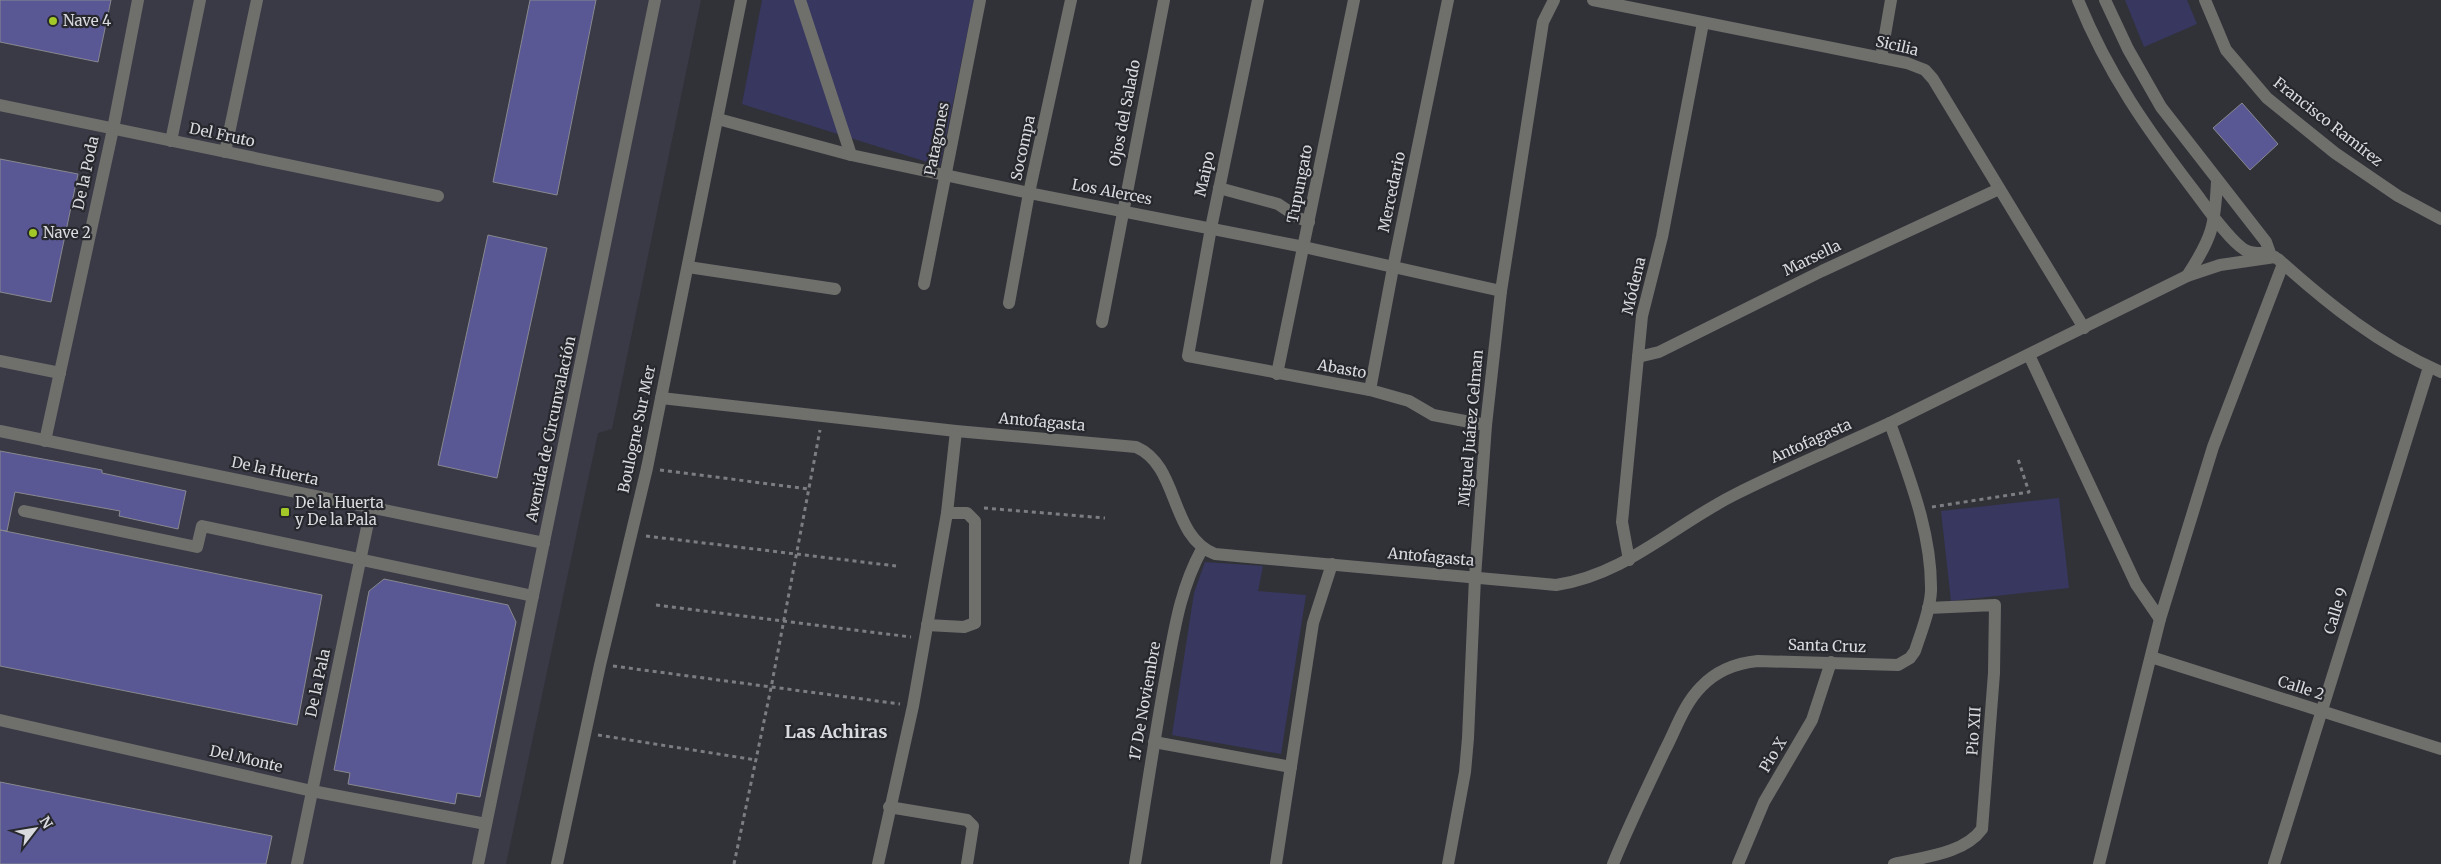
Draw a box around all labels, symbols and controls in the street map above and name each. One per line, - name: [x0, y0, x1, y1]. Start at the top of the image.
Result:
- place label: Nave 4: [63, 11, 111, 30]
- marker: Nave 4: [47, 15, 59, 27]
- street label: Sicilia: [1874, 31, 1920, 60]
- street label: Ojos del Salado: [1105, 58, 1144, 168]
- street label: Francisco Ramírez: [2270, 73, 2387, 170]
- street label: Patagones: [920, 101, 953, 177]
- street label: Socompa: [1006, 113, 1039, 182]
- street label: Del Fruto: [188, 118, 257, 151]
- street label: De la Poda: [68, 134, 103, 212]
- street label: Tupungato: [1283, 143, 1316, 225]
- street label: Maipo: [1190, 149, 1219, 198]
- street label: Mercedario: [1374, 150, 1409, 234]
- street label: Los Alerces: [1070, 174, 1154, 209]
- place label: Nave 2: [43, 223, 91, 242]
- marker: Nave 2: [27, 227, 39, 239]
- street label: Marsella: [1780, 235, 1844, 280]
- street label: Módena: [1618, 255, 1649, 317]
- street label: Avenida de Circunvalación: [521, 334, 580, 525]
- street label: Miguel Juárez Celman: [1454, 349, 1487, 507]
- street label: Abasto: [1315, 355, 1368, 382]
- street label: Boulogne Sur Mer: [614, 363, 659, 495]
- street label: Antofagasta: [997, 408, 1086, 435]
- street label: Antofagasta: [1766, 414, 1854, 467]
- street label: De la Huerta: [230, 452, 321, 489]
- place label: De la Huerta y De la Pala: [295, 493, 384, 529]
- marker: De la Huerta y De la Pala: [279, 506, 291, 518]
- street label: Antofagasta: [1386, 543, 1475, 570]
- street label: Calle 9: [2319, 585, 2352, 636]
- street label: Santa Cruz: [1788, 635, 1867, 656]
- street label: 17 De Noviembre: [1125, 640, 1164, 762]
- street label: De la Pala: [301, 647, 334, 719]
- street label: Calle 2: [2276, 671, 2327, 704]
- street label: Pio XII: [1962, 706, 1985, 756]
- district label: Las Achiras: [784, 720, 888, 743]
- street label: Pio X: [1755, 734, 1790, 776]
- street label: Del Monte: [208, 741, 285, 776]
- north arrow: [10, 804, 60, 854]
- text: N: [36, 813, 57, 832]

